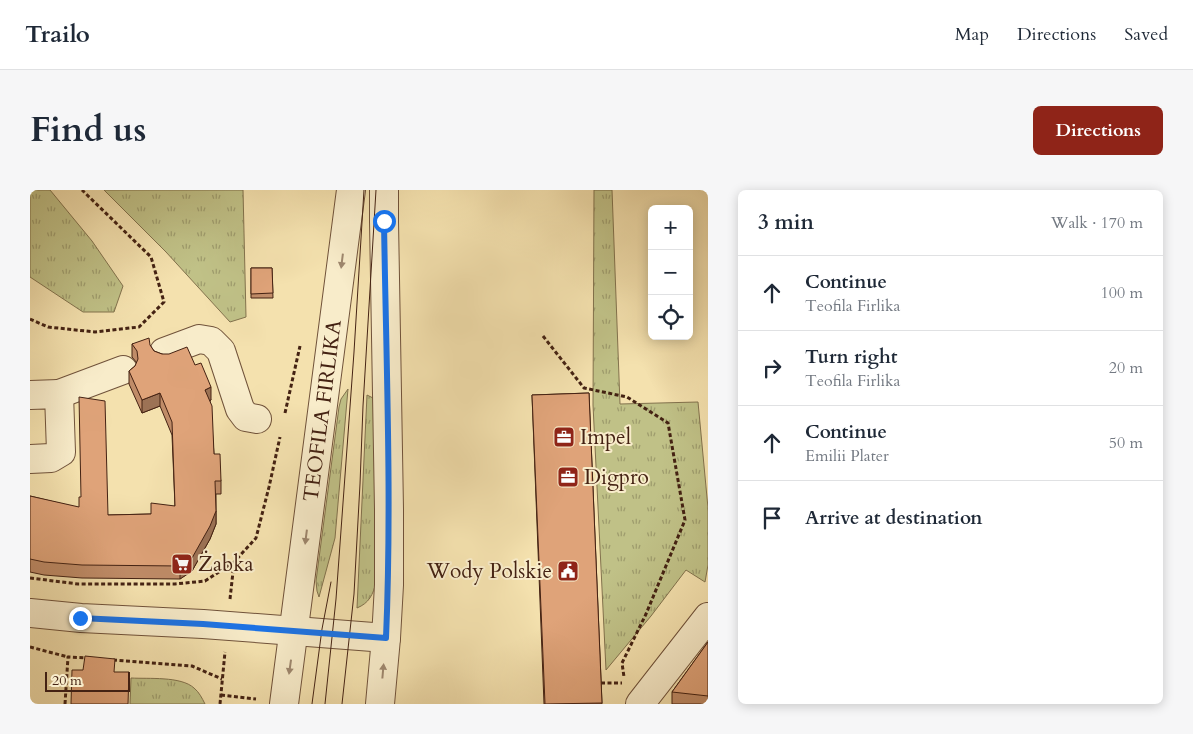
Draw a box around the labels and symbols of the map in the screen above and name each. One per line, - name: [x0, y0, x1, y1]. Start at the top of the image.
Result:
- route start: [373, 210, 396, 233]
- one-way arrow: [338, 253, 346, 269]
- street label: TEOFILA FIRLIKA: [297, 318, 349, 503]
- place label: Impel: [580, 423, 631, 452]
- office icon: Impel: [552, 425, 576, 449]
- place label: Digpro: [584, 463, 649, 492]
- office icon: Digpro: [556, 465, 580, 489]
- one-way arrow: [302, 529, 310, 545]
- place label: Żabka: [198, 550, 254, 579]
- supermarket icon: Żabka: [170, 552, 194, 576]
- place label: Wody Polskie: [426, 557, 552, 586]
- public building icon: Wody Polskie: [556, 559, 580, 583]
- route end: [69, 607, 92, 630]
- one-way arrow: [286, 659, 294, 675]
- one-way arrow: [380, 663, 388, 679]
- scale bar: [45, 669, 130, 692]

